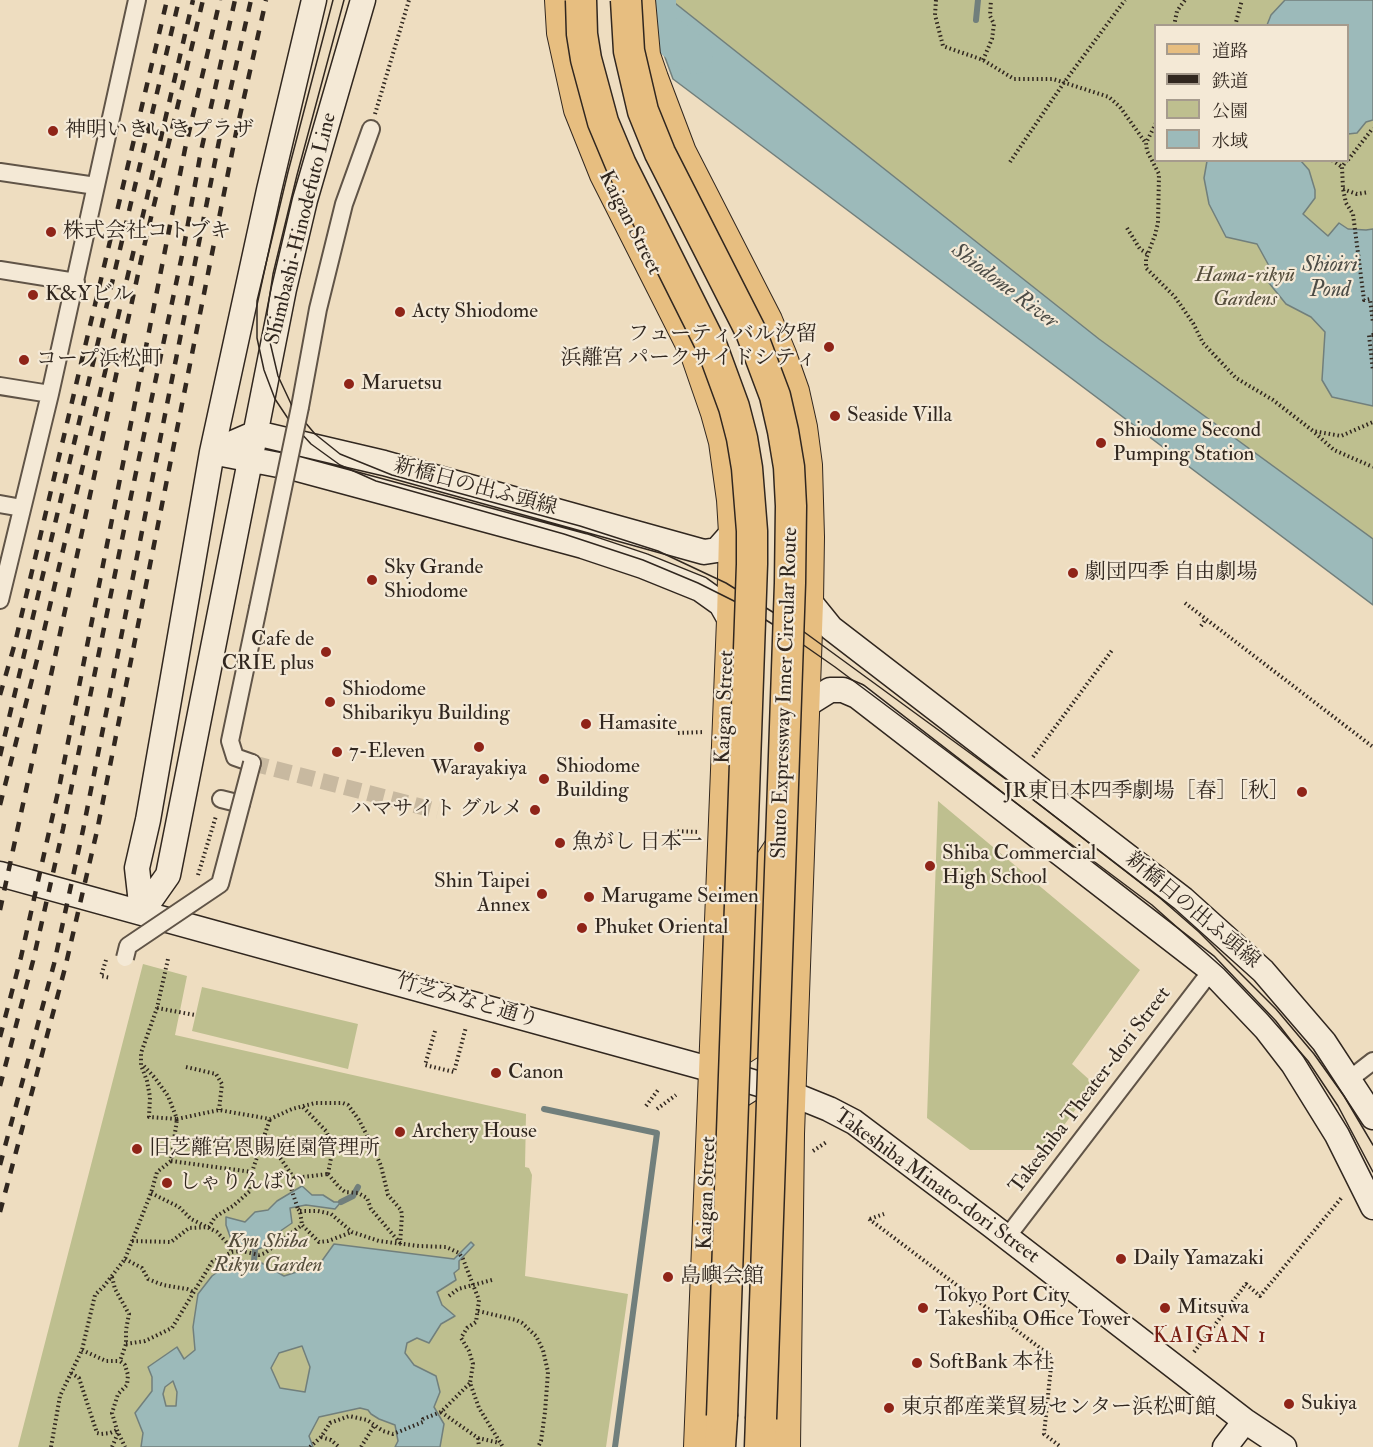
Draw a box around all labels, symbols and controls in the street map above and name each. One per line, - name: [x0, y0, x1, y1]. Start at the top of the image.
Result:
- legend: [1154, 24, 1349, 162]
- text: 道路: [1212, 40, 1248, 63]
- text: 鉄道: [1212, 70, 1248, 93]
- text: 公園: [1212, 100, 1248, 123]
- street label: Shimbashi-Hinodefuto Line: [261, 110, 343, 348]
- place label: 神明いきいきプラザ: [65, 118, 254, 144]
- marker: 神明いきいきプラザ: [46, 124, 60, 138]
- text: 水域: [1212, 130, 1248, 153]
- street label: Kaigan Street: [592, 167, 666, 279]
- place label: 株式会社コトブキ: [63, 219, 231, 245]
- marker: 株式会社コトブキ: [44, 225, 58, 239]
- water label: Shiodome River: [945, 238, 1063, 336]
- water label: Shioiri Pond: [1302, 253, 1358, 304]
- park label: Hama-rikyū Gardens: [1195, 263, 1295, 313]
- place label: K&Yビル: [45, 282, 134, 308]
- marker: K&Yビル: [26, 288, 40, 302]
- place label: Acty Shiodome: [412, 299, 538, 325]
- marker: Acty Shiodome: [393, 305, 407, 319]
- place label: フューティバル汐留 浜離宮 パークサイドシティ: [561, 322, 817, 372]
- marker: フューティバル汐留 浜離宮 パークサイドシティ: [822, 340, 836, 354]
- place label: コープ浜松町: [36, 347, 162, 373]
- marker: コープ浜松町: [17, 353, 31, 367]
- place label: Maruetsu: [361, 371, 442, 397]
- marker: Maruetsu: [342, 377, 356, 391]
- place label: Seaside Villa: [847, 403, 952, 429]
- marker: Seaside Villa: [828, 409, 842, 423]
- place label: Shiodome Second Pumping Station: [1113, 418, 1261, 468]
- marker: Shiodome Second Pumping Station: [1094, 436, 1108, 450]
- street label: 新橋日の出ふ頭線: [391, 454, 559, 522]
- street label: Shuto Expressway Inner Circular Route: [768, 527, 804, 859]
- place label: Sky Grande Shiodome: [384, 555, 483, 605]
- place label: 劇団四季 自由劇場: [1085, 560, 1257, 586]
- marker: 劇団四季 自由劇場: [1066, 566, 1080, 580]
- marker: Sky Grande Shiodome: [365, 573, 379, 587]
- place label: Cafe de CRIE plus: [222, 627, 314, 677]
- marker: Cafe de CRIE plus: [319, 645, 333, 659]
- street label: Kaigan Street: [711, 650, 741, 764]
- place label: Shiodome Shibarikyu Building: [342, 677, 510, 727]
- marker: Shiodome Shibarikyu Building: [323, 695, 337, 709]
- place label: Hamasite: [598, 711, 677, 737]
- marker: Hamasite: [579, 717, 593, 731]
- place label: 7-Eleven: [349, 739, 425, 765]
- marker: Warayakiya: [472, 740, 486, 754]
- marker: 7-Eleven: [330, 745, 344, 759]
- place label: Shiodome Building: [556, 754, 640, 804]
- place label: Warayakiya: [431, 756, 527, 782]
- marker: Shiodome Building: [537, 772, 551, 786]
- place label: JR東日本四季劇場［春］［秋］: [1004, 779, 1290, 805]
- marker: JR東日本四季劇場［春］［秋］: [1295, 785, 1309, 799]
- place label: ハマサイト グルメ: [351, 797, 523, 823]
- marker: ハマサイト グルメ: [528, 803, 542, 817]
- place label: 魚がし 日本一: [572, 830, 702, 856]
- marker: 魚がし 日本一: [553, 836, 567, 850]
- place label: Shiba Commercial High School: [942, 841, 1096, 891]
- street label: 新橋日の出ふ頭線: [1120, 847, 1264, 975]
- marker: Shiba Commercial High School: [923, 859, 937, 873]
- place label: Shin Taipei Annex: [434, 869, 530, 919]
- place label: Marugame Seimen: [601, 884, 759, 910]
- marker: Shin Taipei Annex: [535, 887, 549, 901]
- marker: Marugame Seimen: [582, 890, 596, 904]
- place label: Phuket Oriental: [594, 915, 728, 941]
- marker: Phuket Oriental: [575, 921, 589, 935]
- street label: 竹芝みなと通り: [393, 970, 541, 1034]
- street label: Takeshiba Theater-dori Street: [1005, 983, 1177, 1199]
- place label: Canon: [508, 1060, 564, 1086]
- marker: Canon: [489, 1066, 503, 1080]
- street label: Takeshiba Minato-dori Street: [829, 1104, 1043, 1270]
- place label: Archery House: [412, 1119, 537, 1145]
- marker: Archery House: [393, 1125, 407, 1139]
- place label: 旧芝離宮恩賜庭園管理所: [149, 1136, 380, 1162]
- street label: Kaigan Street: [693, 1136, 723, 1250]
- marker: 旧芝離宮恩賜庭園管理所: [130, 1142, 144, 1156]
- place label: しゃりんばい: [179, 1170, 305, 1196]
- marker: しゃりんばい: [160, 1176, 174, 1190]
- park label: Kyu Shiba Rikyu Garden: [214, 1229, 322, 1279]
- place label: Daily Yamazaki: [1133, 1246, 1264, 1272]
- marker: Daily Yamazaki: [1114, 1252, 1128, 1266]
- place label: 島嶼会館: [680, 1264, 764, 1290]
- marker: 島嶼会館: [661, 1270, 675, 1284]
- place label: Tokyo Port City Takeshiba Office Tower: [935, 1283, 1130, 1333]
- place label: Mitsuwa: [1177, 1295, 1249, 1321]
- marker: Tokyo Port City Takeshiba Office Tower: [916, 1301, 930, 1315]
- marker: Mitsuwa: [1158, 1301, 1172, 1315]
- district label: KAIGAN 1: [1153, 1324, 1267, 1350]
- place label: SoftBank 本社: [929, 1350, 1054, 1376]
- marker: SoftBank 本社: [910, 1356, 924, 1370]
- place label: Sukiya: [1301, 1391, 1357, 1417]
- place label: 東京都産業貿易センター浜松町館: [901, 1395, 1216, 1421]
- marker: Sukiya: [1282, 1397, 1296, 1411]
- marker: 東京都産業貿易センター浜松町館: [882, 1401, 896, 1415]

